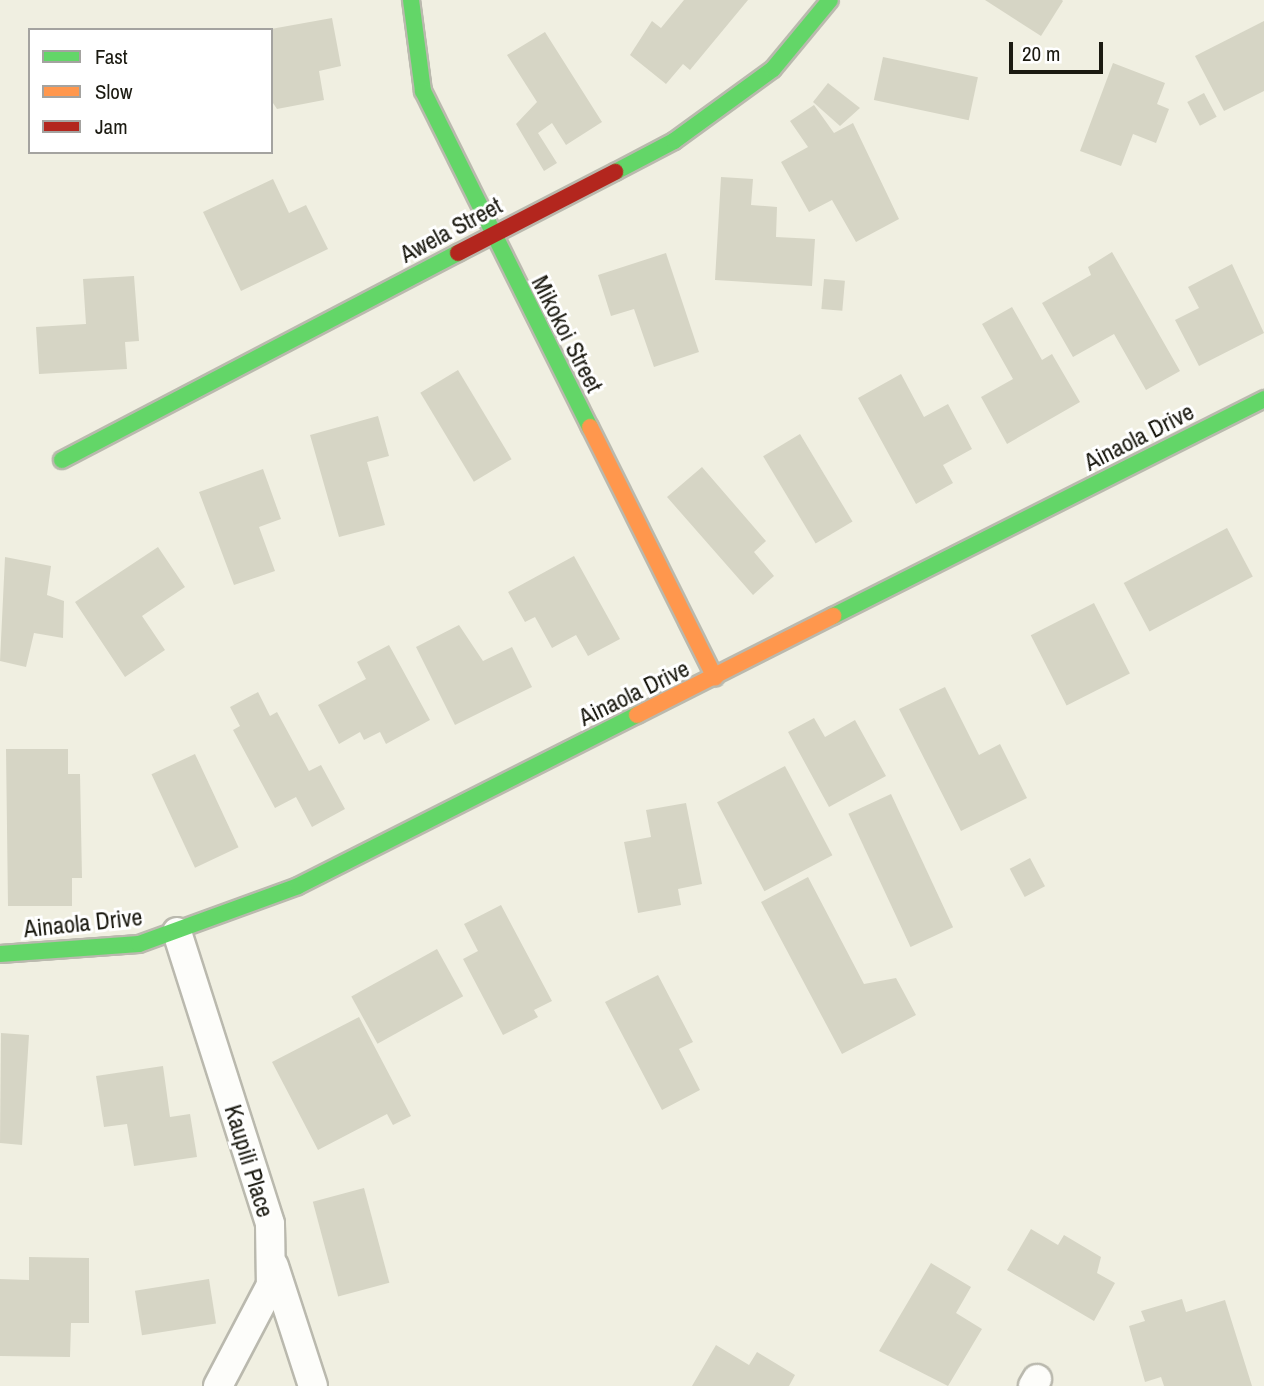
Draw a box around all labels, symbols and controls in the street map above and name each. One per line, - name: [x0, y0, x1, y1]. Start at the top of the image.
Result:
- legend: [28, 28, 273, 154]
- scale bar: [1012, 28, 1106, 72]
- text: 20 m: [1022, 39, 1060, 68]
- text: Fast: [95, 42, 128, 71]
- text: Slow: [95, 77, 132, 106]
- text: Jam: [95, 112, 128, 141]
- street label: Awela Street: [395, 191, 507, 269]
- street label: Mikokoi Street: [525, 271, 609, 397]
- street label: Ainaola Drive: [1079, 397, 1199, 477]
- street label: Ainaola Drive: [574, 654, 694, 732]
- street label: Ainaola Drive: [22, 902, 144, 944]
- street label: Kaupili Place: [218, 1101, 280, 1221]

